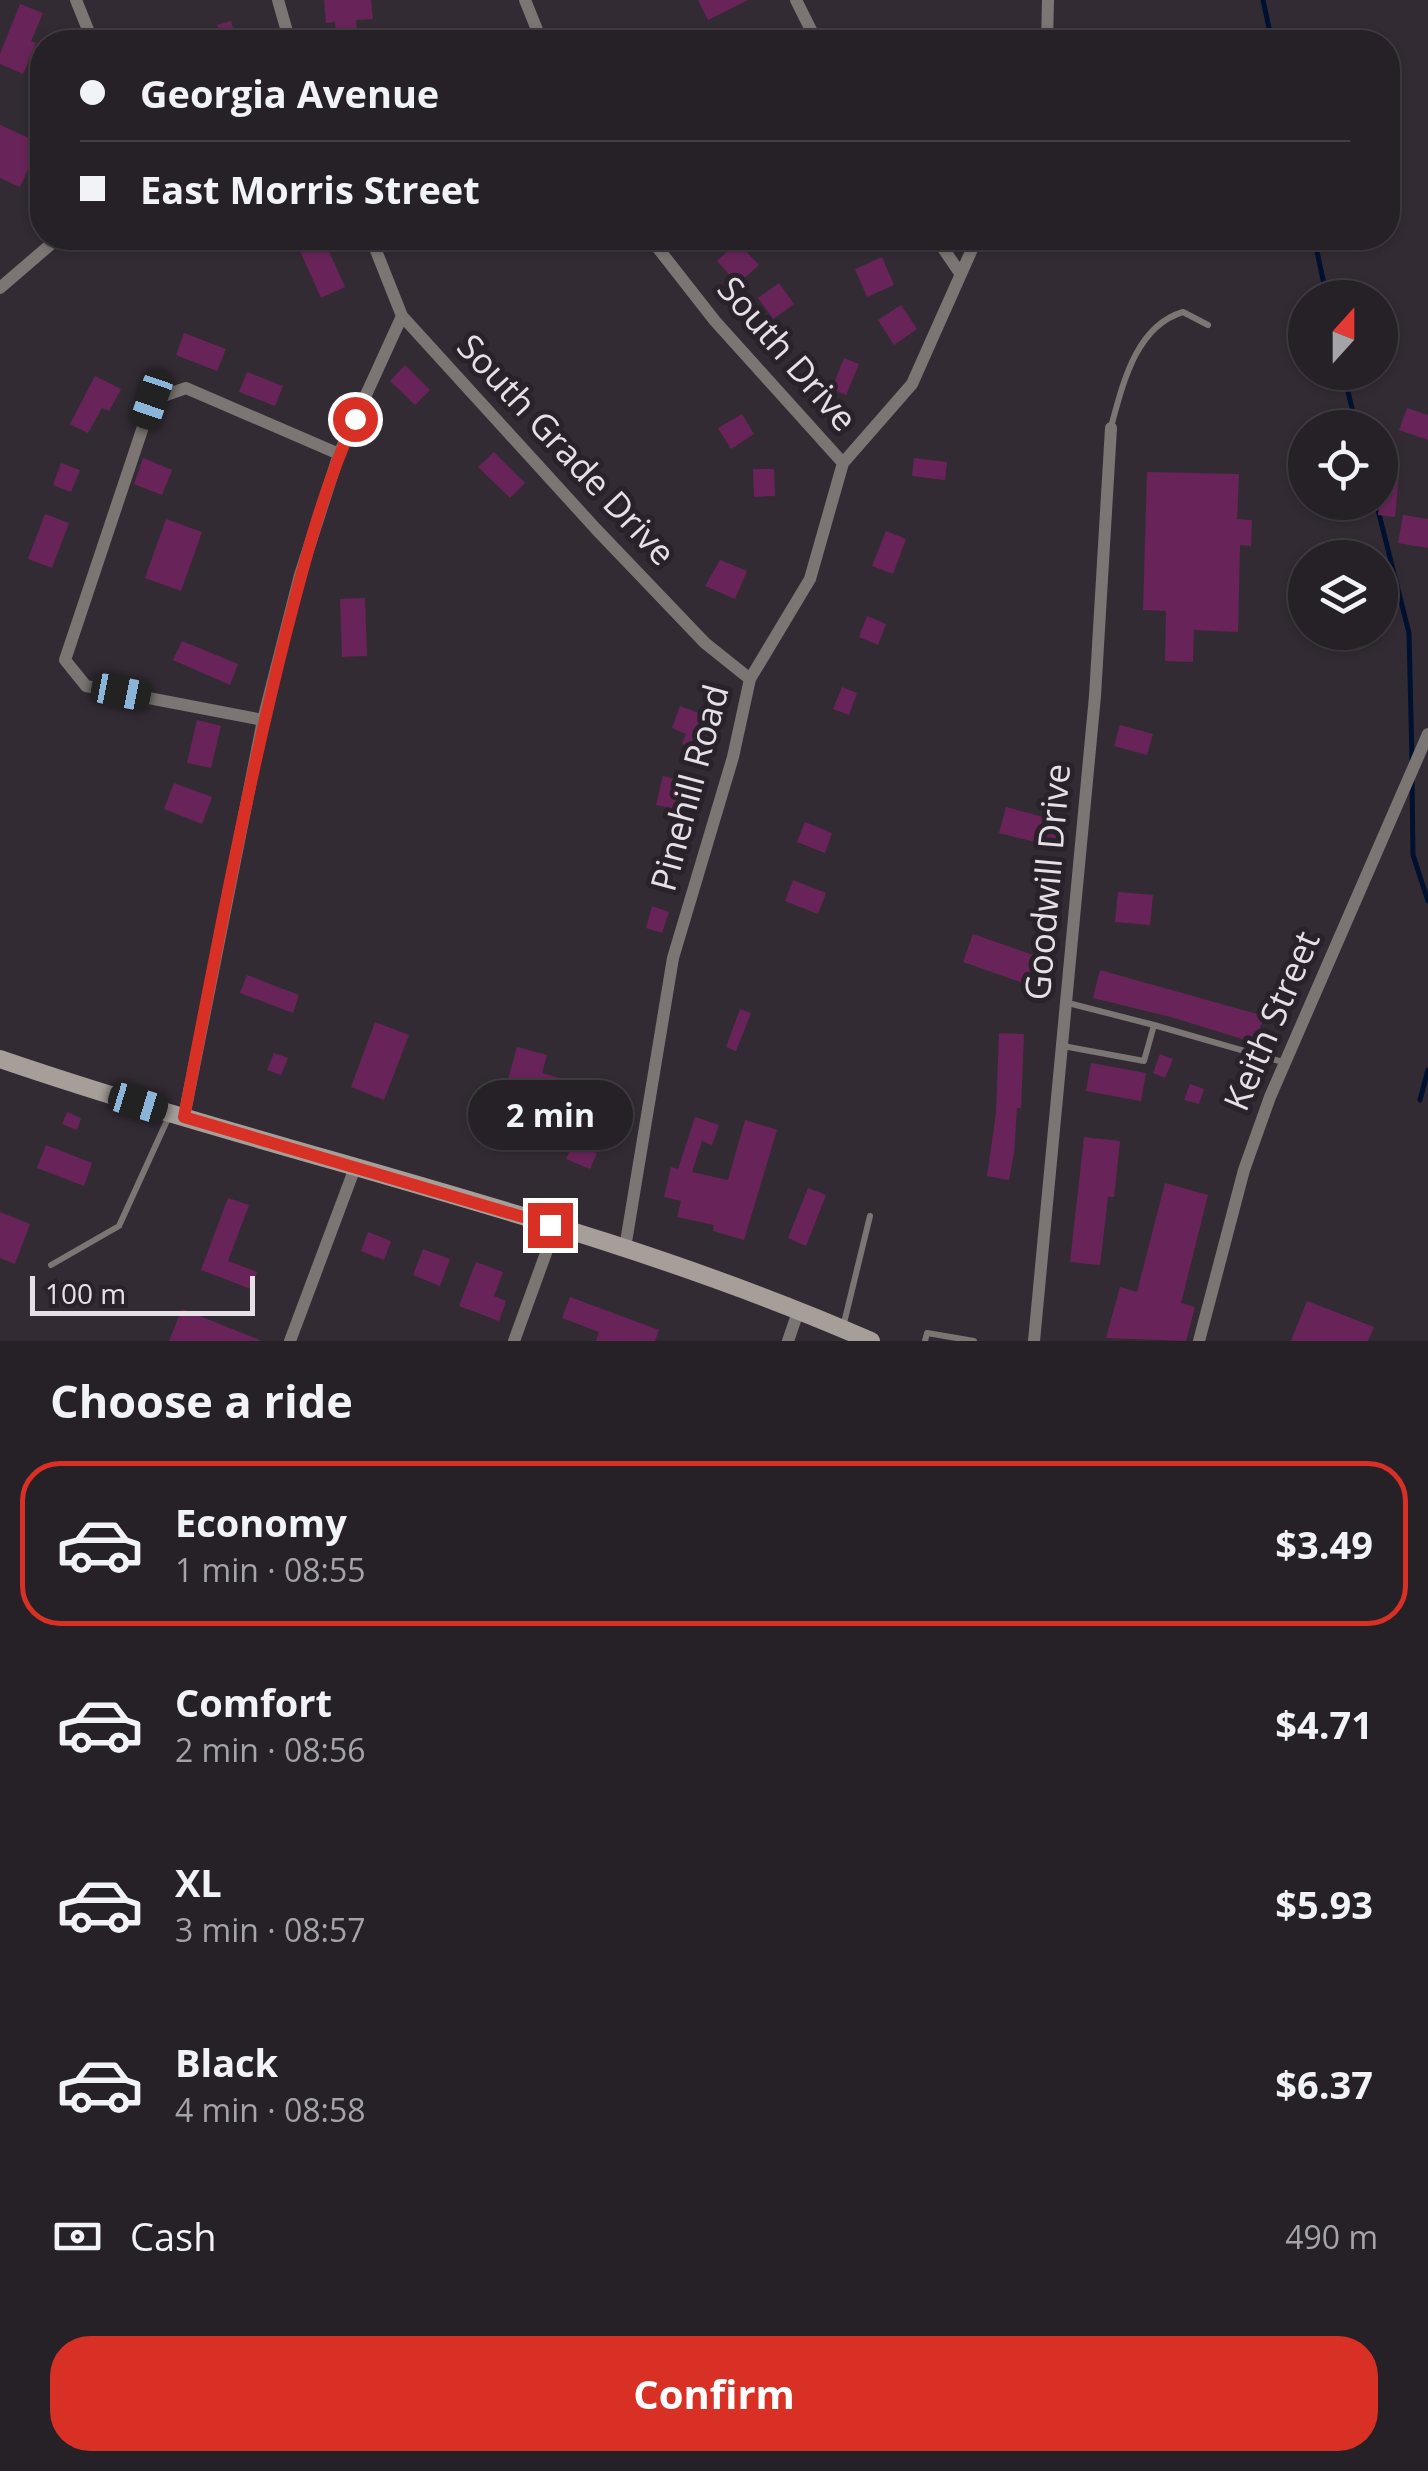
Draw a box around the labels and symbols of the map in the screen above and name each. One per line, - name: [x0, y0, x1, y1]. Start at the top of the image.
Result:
- street label: South Drive: [708, 266, 868, 440]
- north arrow: [1288, 280, 1398, 390]
- street label: South Grade Drive: [448, 323, 687, 575]
- car: [128, 367, 176, 433]
- route start: [333, 397, 378, 442]
- car: [89, 672, 153, 712]
- street label: Pinehill Road: [638, 679, 739, 896]
- street label: Goodwill Drive: [1013, 762, 1080, 1002]
- street label: Keith Street: [1212, 923, 1330, 1117]
- car: [105, 1080, 171, 1126]
- callout: 2 min: [468, 1080, 632, 1150]
- route end: [528, 1203, 573, 1248]
- scale bar: [30, 1271, 255, 1316]

